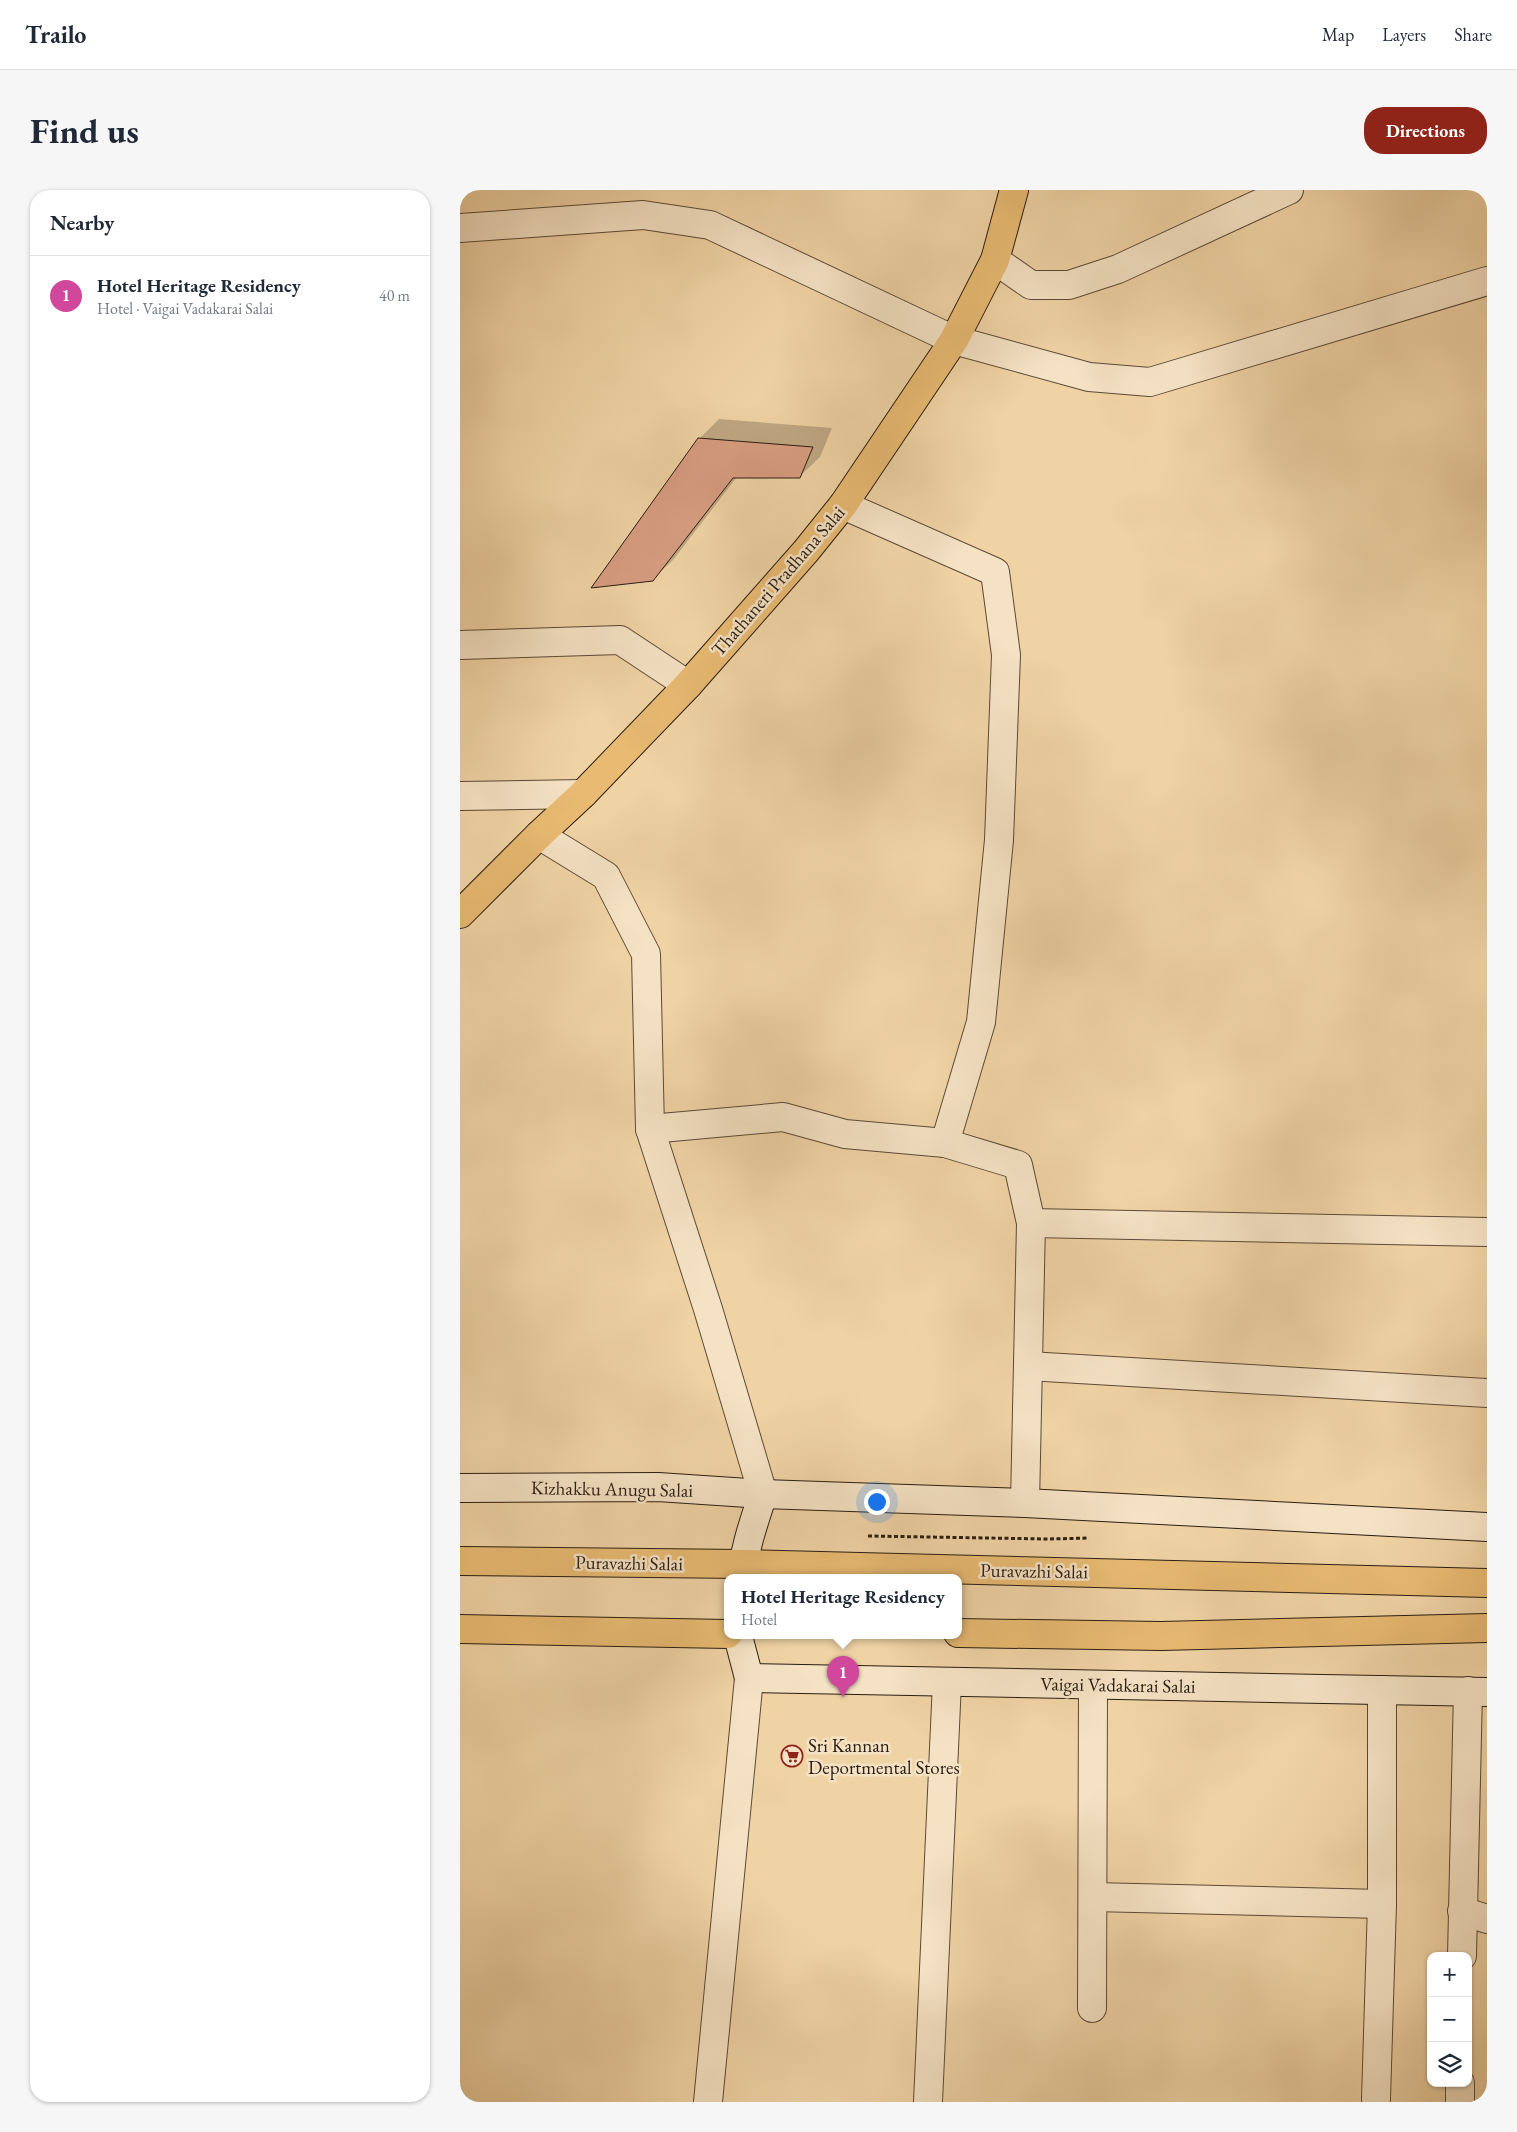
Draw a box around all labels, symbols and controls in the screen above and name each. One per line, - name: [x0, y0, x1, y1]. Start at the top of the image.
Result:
- text: Trailo: [25, 19, 86, 50]
- text: Map: [1322, 23, 1354, 46]
- text: Layers: [1382, 23, 1426, 46]
- text: Share: [1454, 23, 1492, 46]
- button: Directions: [1364, 107, 1487, 154]
- text: Find us: [30, 108, 139, 153]
- text: Nearby: [50, 209, 114, 236]
- text: Hotel Heritage Residency: [97, 273, 301, 298]
- text: 1: [62, 285, 70, 306]
- text: 40 m: [379, 285, 410, 306]
- text: Hotel · Vaigai Vadakarai Salai: [97, 298, 273, 319]
- street label: Thathaneri Pradhana Salai: [706, 500, 851, 662]
- street label: Kizhakku Anugu Salai: [531, 1475, 694, 1503]
- your location: [864, 1489, 890, 1515]
- street label: Puravazhi Salai: [575, 1550, 684, 1576]
- street label: Puravazhi Salai: [980, 1558, 1089, 1584]
- popup: [724, 1574, 962, 1639]
- text: Hotel Heritage Residency: [741, 1584, 945, 1609]
- text: Hotel: [741, 1609, 777, 1630]
- pin: 1: [827, 1656, 859, 1697]
- street label: Vaigai Vadakarai Salai: [1040, 1671, 1196, 1699]
- place label: Sri Kannan Deportmental Stores: [808, 1733, 960, 1780]
- supermarket icon: Sri Kannan Deportmental Stores: [780, 1744, 804, 1768]
- map controls: [1427, 1952, 1472, 2087]
- button: +: [1427, 1952, 1472, 1997]
- button: −: [1427, 1997, 1472, 2042]
- button: layers: [1427, 2042, 1472, 2087]

